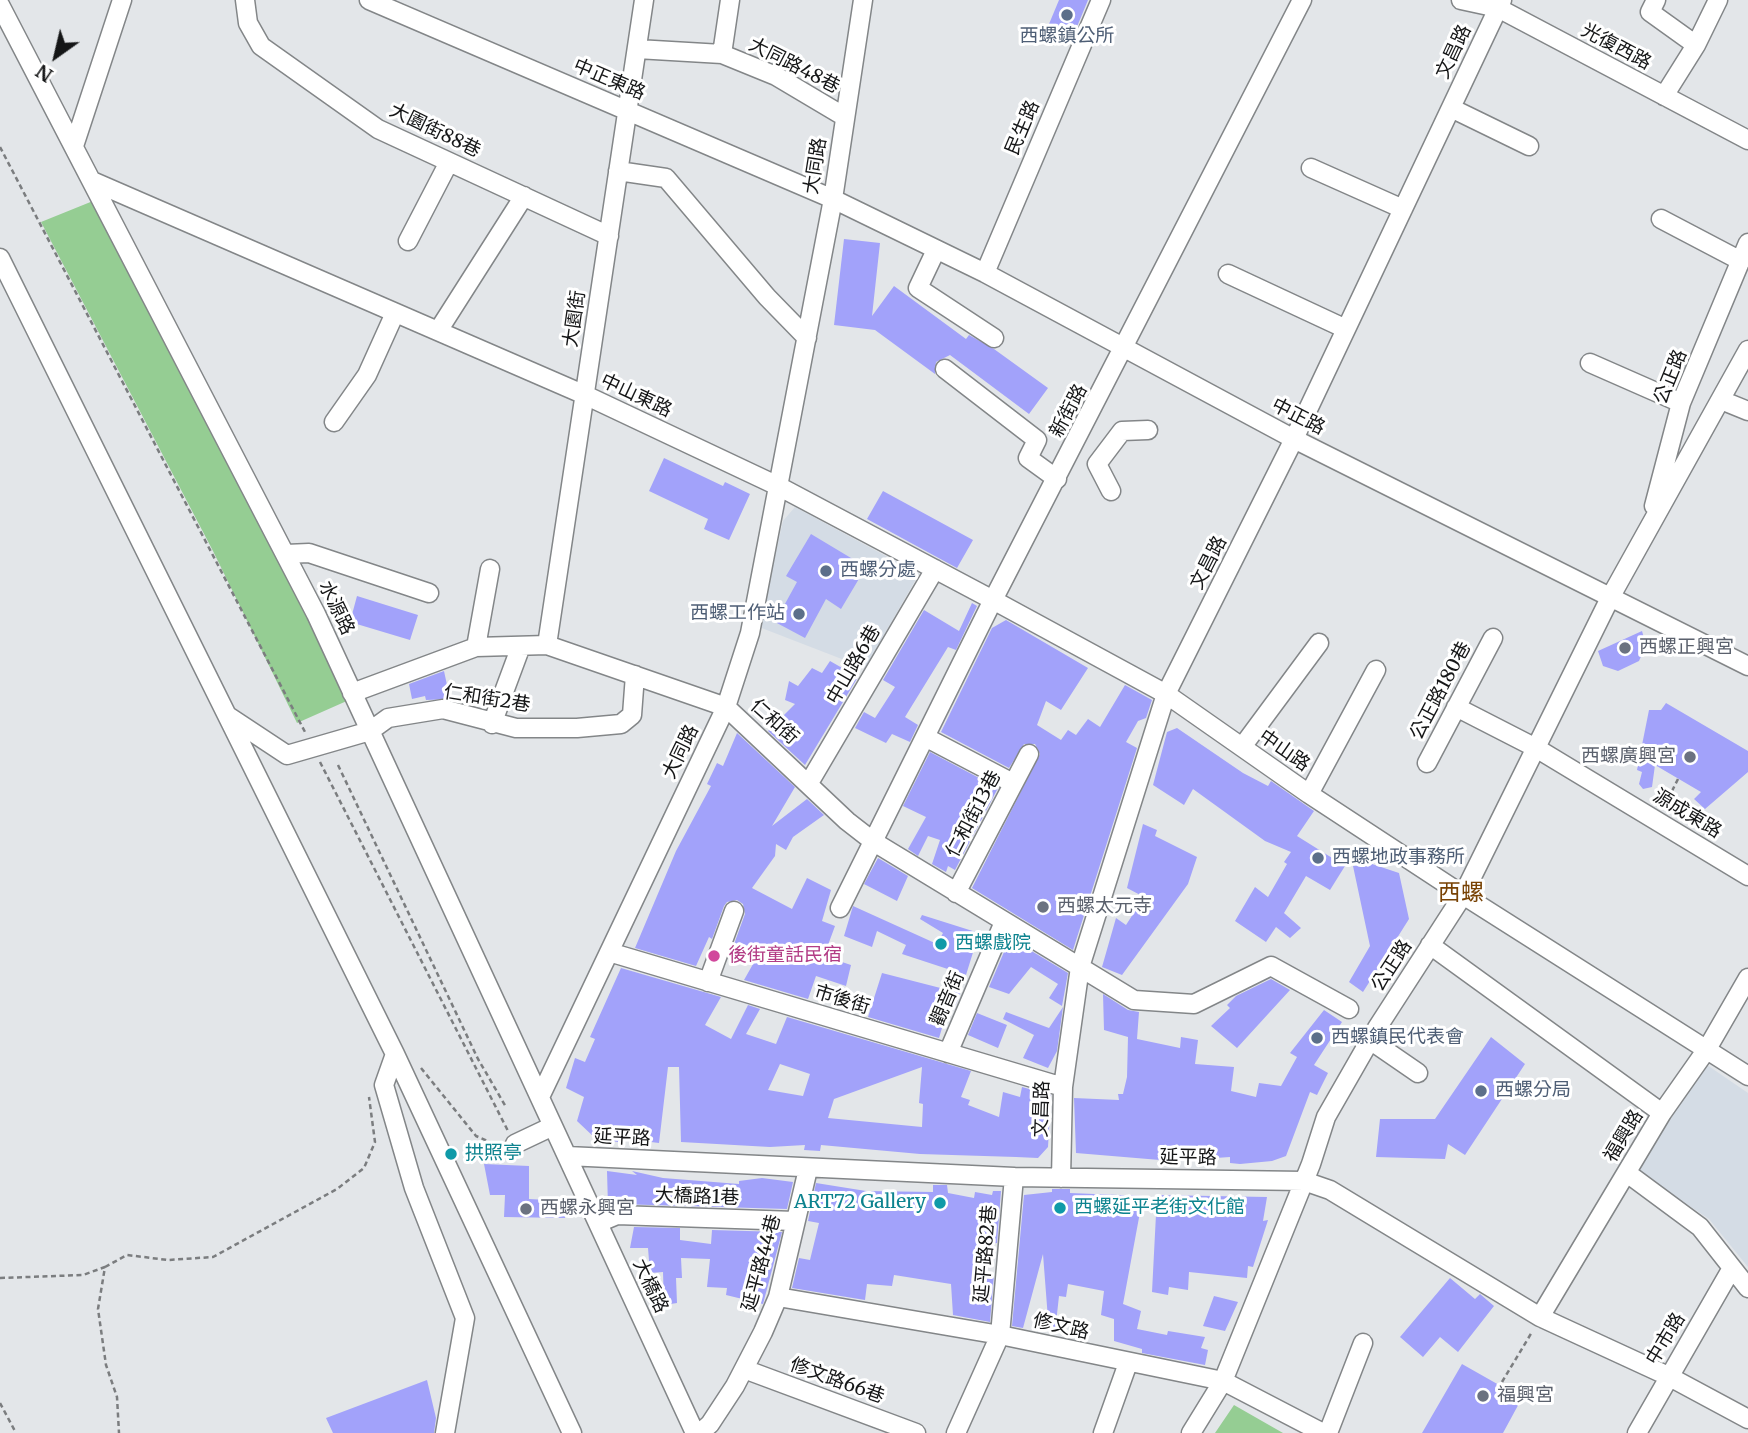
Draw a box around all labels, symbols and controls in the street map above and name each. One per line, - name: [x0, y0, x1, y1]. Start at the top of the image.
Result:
- marker: 西螺鎮公所: [1059, 7, 1075, 23]
- street label: 光復西路: [1577, 19, 1655, 75]
- north arrow: [21, 21, 91, 91]
- street label: 文昌路: [1432, 21, 1476, 83]
- place label: 西螺鎮公所: [1020, 26, 1114, 48]
- street label: 大同路48巷: [745, 33, 843, 99]
- street label: 中正東路: [570, 55, 648, 105]
- text: N: [31, 59, 57, 88]
- street label: 民生路: [1001, 97, 1045, 159]
- street label: 大園街88巷: [386, 99, 484, 163]
- street label: 大同路: [800, 136, 832, 196]
- street label: 大園街: [560, 289, 590, 349]
- street label: 公正路: [1650, 346, 1692, 408]
- street label: 中山東路: [597, 370, 675, 422]
- street label: 新街路: [1046, 380, 1092, 442]
- street label: 中正路: [1267, 394, 1329, 440]
- street label: 文昌路: [1186, 532, 1232, 594]
- place label: 西螺分處: [840, 560, 916, 582]
- marker: 西螺分處: [818, 563, 834, 579]
- street label: 水源路: [313, 577, 359, 639]
- place label: 西螺工作站: [690, 603, 785, 625]
- marker: 西螺工作站: [791, 606, 807, 622]
- street label: 中山路6巷: [822, 621, 886, 709]
- place label: 西螺正興宮: [1639, 637, 1734, 659]
- street label: 公正路180巷: [1406, 638, 1476, 744]
- marker: 西螺正興宮: [1617, 640, 1633, 656]
- street label: 仁和街2巷: [442, 681, 532, 717]
- street label: 仁和街: [745, 694, 803, 750]
- street label: 大同路: [658, 721, 704, 783]
- street label: 中山路: [1254, 725, 1314, 777]
- place label: 西螺廣興宮: [1581, 746, 1676, 768]
- marker: 西螺廣興宮: [1682, 749, 1698, 765]
- street label: 仁和街13巷: [942, 767, 1006, 861]
- street label: 源成東路: [1649, 785, 1725, 843]
- place label: 西螺地政事務所: [1332, 847, 1465, 869]
- marker: 西螺地政事務所: [1310, 850, 1326, 866]
- district label: 西螺: [1438, 879, 1484, 907]
- place label: 西螺太元寺: [1057, 896, 1152, 918]
- marker: 西螺太元寺: [1035, 899, 1051, 915]
- place label: 西螺戲院: [955, 933, 1031, 955]
- marker: 西螺戲院: [933, 936, 949, 952]
- street label: 公正路: [1367, 936, 1417, 996]
- place label: 後街童話民宿: [728, 945, 842, 967]
- marker: 後街童話民宿: [706, 948, 722, 964]
- street label: 觀音街: [926, 968, 970, 1030]
- street label: 市後街: [811, 981, 873, 1019]
- place label: 西螺鎮民代表會: [1331, 1027, 1464, 1049]
- marker: 西螺鎮民代表會: [1309, 1030, 1325, 1046]
- street label: 文昌路: [1030, 1080, 1054, 1138]
- place label: 西螺分局: [1495, 1080, 1571, 1102]
- marker: 西螺分局: [1473, 1083, 1489, 1099]
- street label: 福興路: [1600, 1106, 1648, 1166]
- street label: 延平路: [593, 1125, 651, 1151]
- place label: 拱照亭: [465, 1143, 522, 1165]
- marker: 拱照亭: [443, 1146, 459, 1162]
- street label: 延平路: [1159, 1146, 1217, 1170]
- street label: 大橋路1巷: [654, 1184, 740, 1210]
- place label: ART72 Gallery: [794, 1192, 926, 1214]
- marker: ART72 Gallery: [932, 1195, 948, 1211]
- place label: 西螺延平老街文化館: [1074, 1197, 1245, 1219]
- place label: 西螺永興宮: [540, 1198, 635, 1220]
- marker: 西螺延平老街文化館: [1052, 1200, 1068, 1216]
- marker: 西螺永興宮: [518, 1201, 534, 1217]
- street label: 延平路82巷: [970, 1204, 1002, 1304]
- street label: 延平路44巷: [738, 1212, 786, 1314]
- street label: 大橋路: [628, 1255, 672, 1317]
- street label: 修文路: [1031, 1309, 1091, 1345]
- street label: 中市路: [1642, 1309, 1690, 1369]
- street label: 修文路66巷: [787, 1353, 887, 1409]
- place label: 福興宮: [1497, 1385, 1554, 1407]
- marker: 福興宮: [1475, 1388, 1491, 1404]

